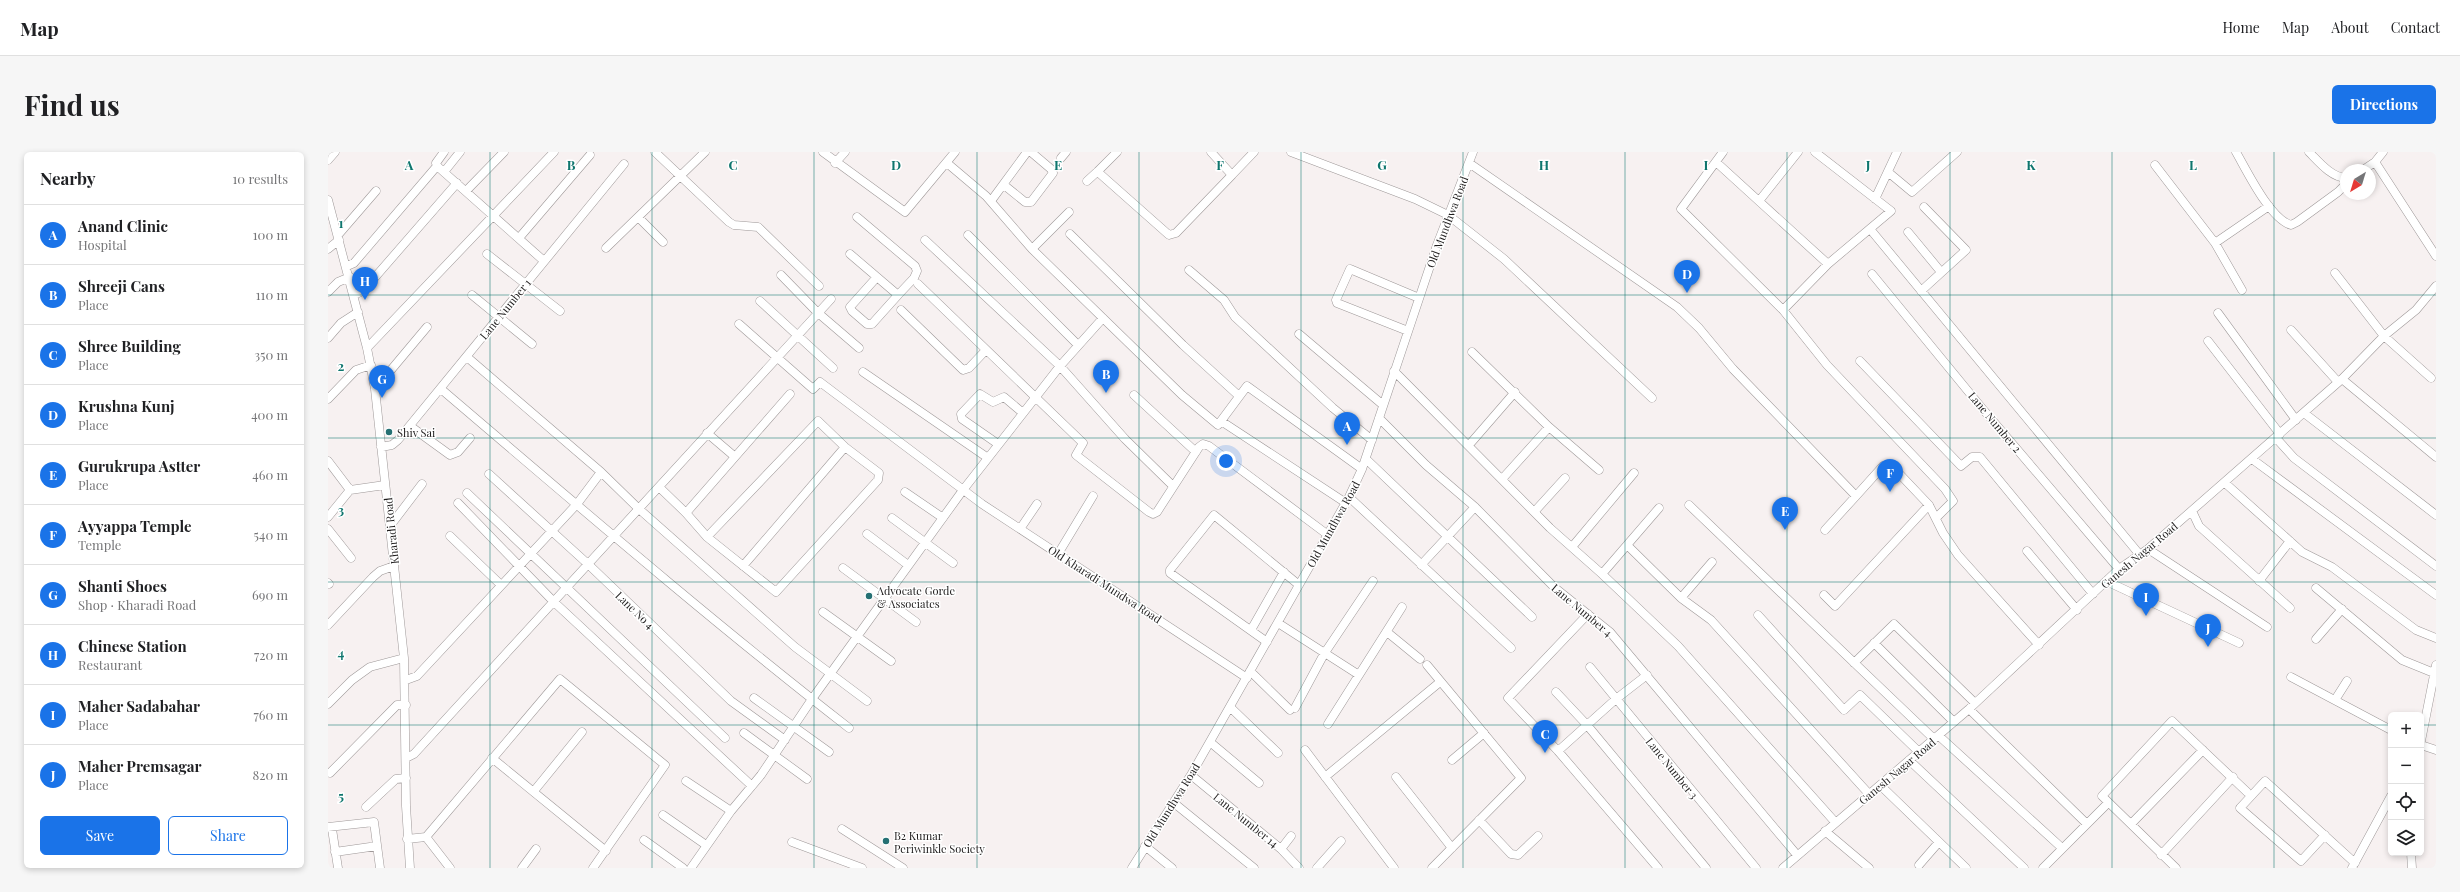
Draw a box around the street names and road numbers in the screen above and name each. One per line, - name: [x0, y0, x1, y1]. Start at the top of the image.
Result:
- street label: Old Mundhwa Road: [1423, 174, 1472, 270]
- street label: Lane Number 1: [476, 276, 534, 342]
- street label: Lane Number 2: [1965, 388, 2025, 456]
- street label: Old Mundhwa Road: [1303, 477, 1363, 570]
- street label: Kharadi Road: [380, 496, 402, 565]
- street label: Ganesh Nagar Road: [2097, 518, 2181, 592]
- street label: Old Kharadi Mundwa Road: [1045, 542, 1165, 627]
- street label: Lane Number 4: [1548, 580, 1616, 640]
- street label: Lane No 4: [612, 588, 658, 633]
- street label: Lane Number 3: [1643, 734, 1701, 802]
- street label: Ganesh Nagar Road: [1855, 734, 1939, 808]
- street label: Old Mundhwa Road: [1139, 759, 1203, 850]
- street label: Lane Number 14: [1210, 789, 1282, 851]

